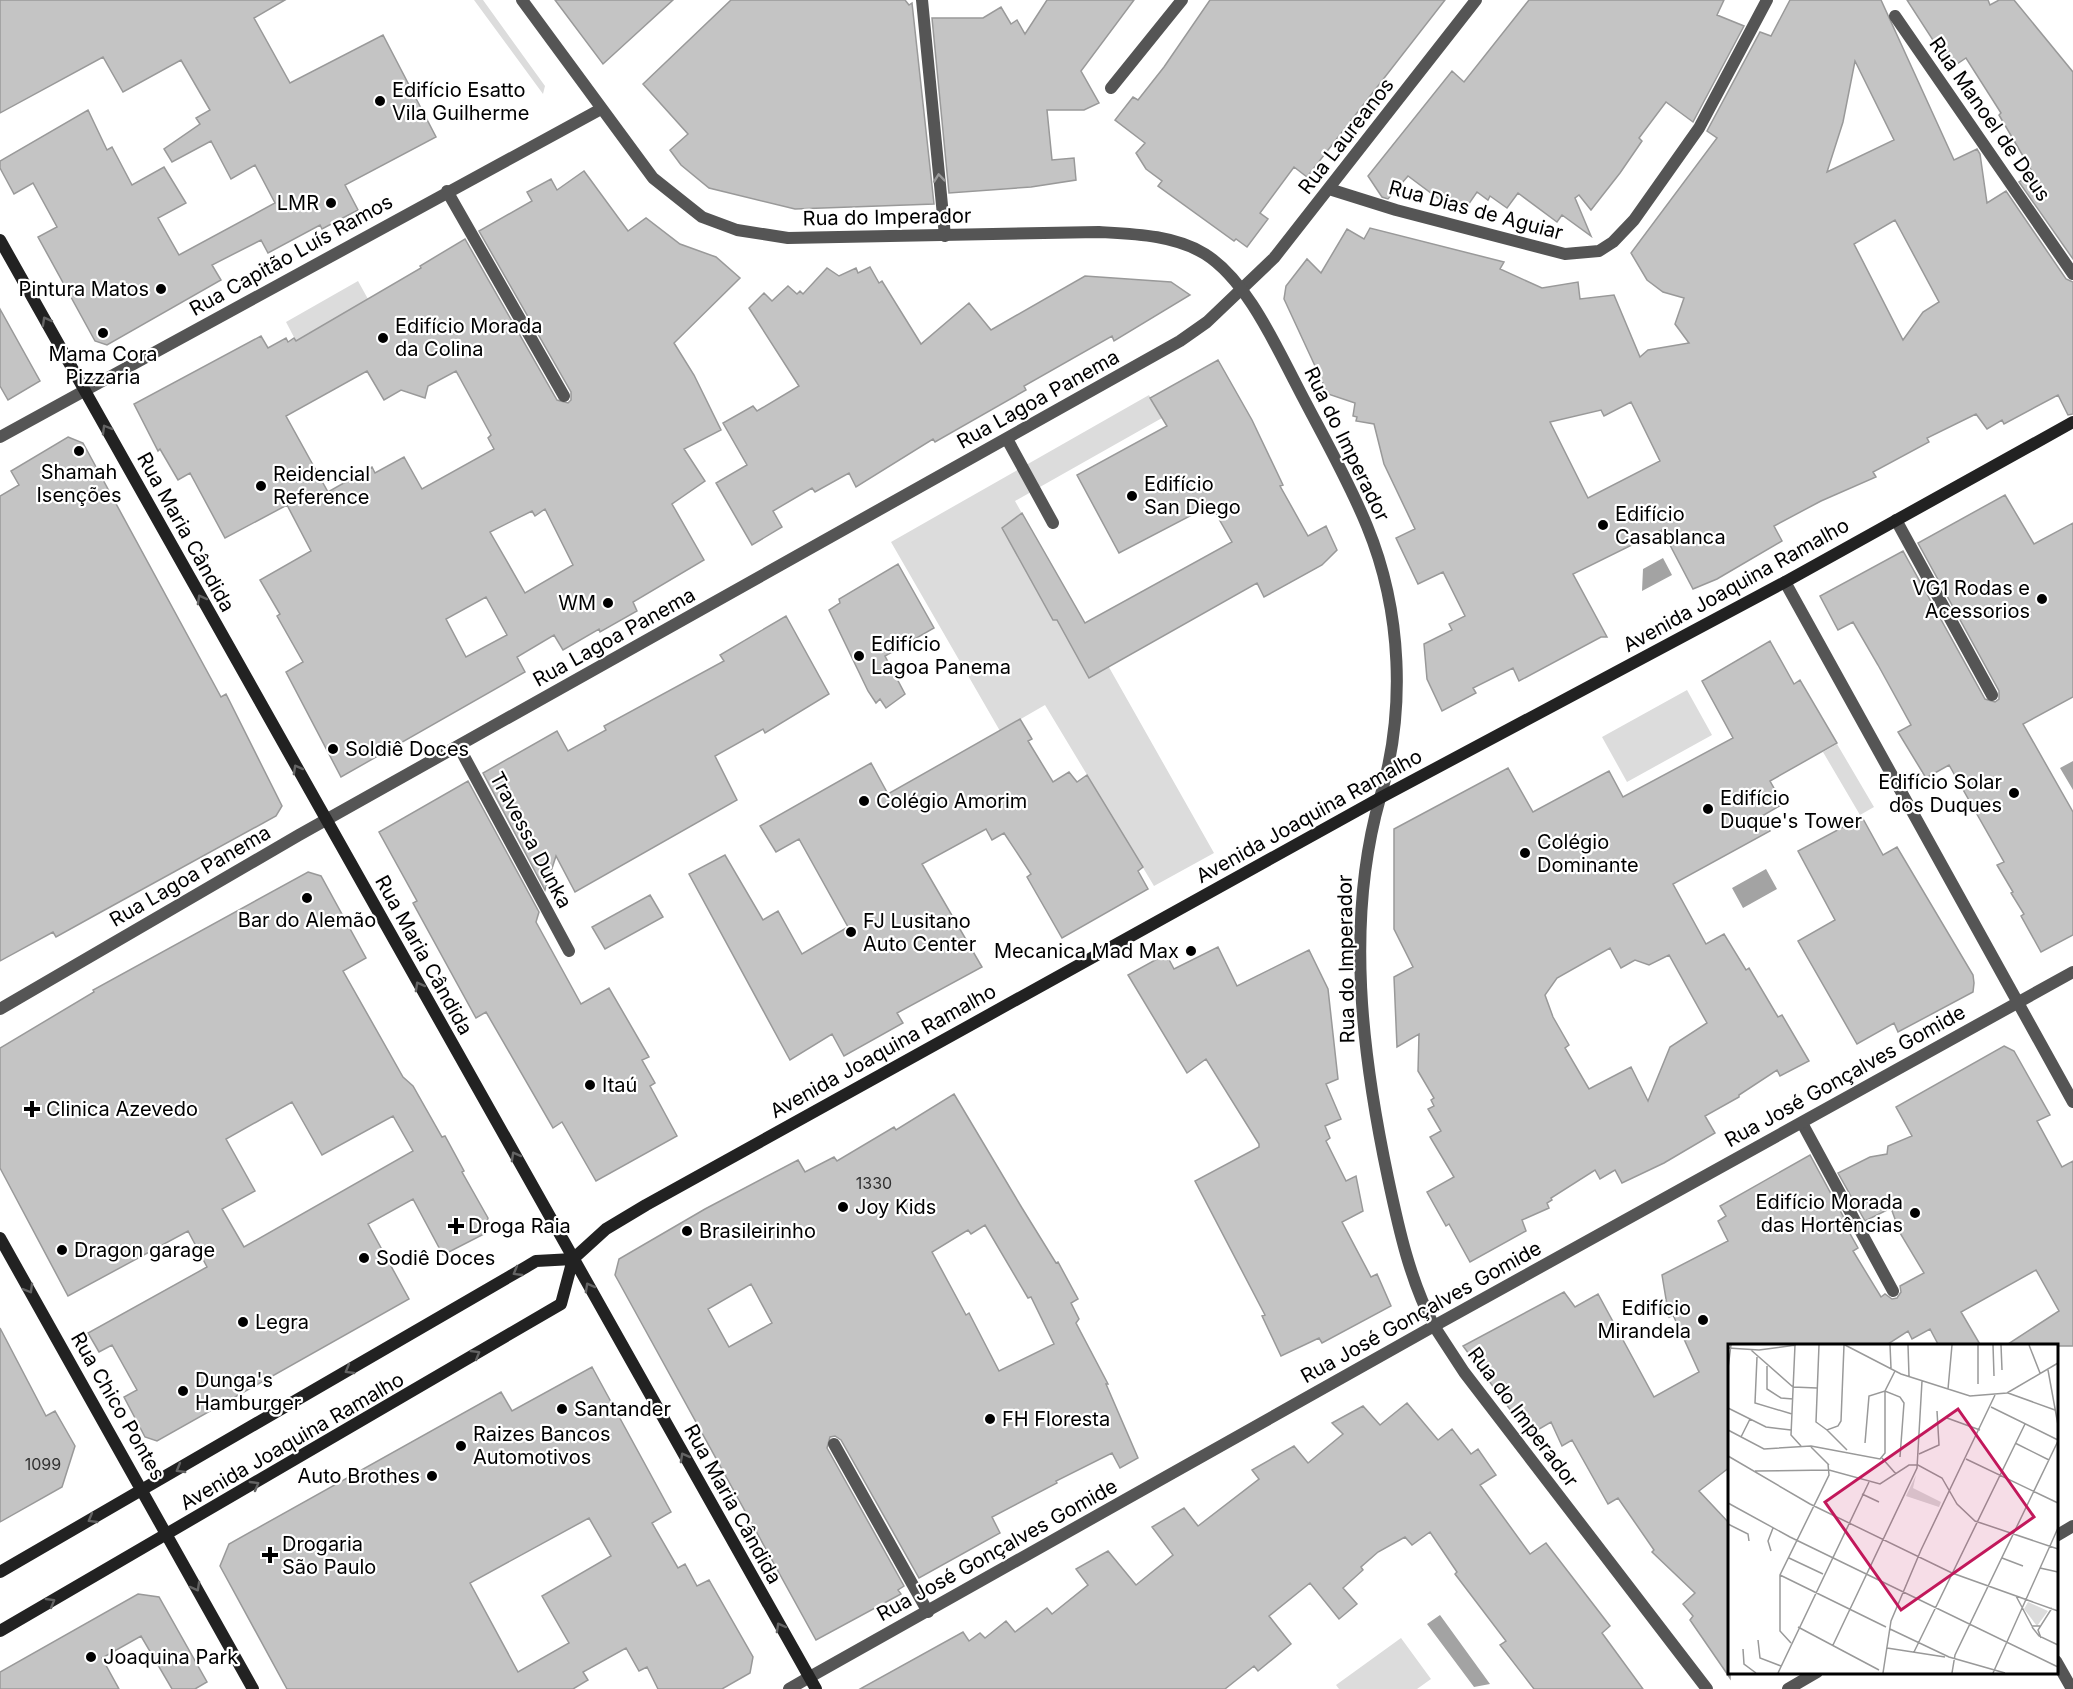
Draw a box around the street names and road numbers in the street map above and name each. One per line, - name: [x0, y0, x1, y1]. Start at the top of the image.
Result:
- street label: Rua Manoel de Deus: [1924, 32, 2056, 206]
- street label: Rua Laureanos: [1293, 73, 1399, 199]
- street label: Rua Dias de Aguiar: [1386, 175, 1566, 245]
- street label: Rua Capitão Luís Ramos: [185, 189, 397, 321]
- street label: Rua do Imperador: [802, 204, 972, 230]
- street label: Rua Lagoa Panema: [953, 344, 1123, 454]
- street label: Rua do Imperador: [1299, 363, 1395, 526]
- street label: Rua Maria Cândida: [132, 448, 240, 616]
- street label: Avenida Joaquina Ramalho: [1619, 513, 1853, 657]
- street label: Rua Lagoa Panema: [529, 582, 699, 692]
- street label: Avenida Joaquina Ramalho: [1192, 744, 1426, 888]
- street label: Travessa Dunka: [485, 768, 577, 912]
- street label: Rua Lagoa Panema: [105, 820, 275, 932]
- street label: Rua Maria Cândida: [370, 871, 478, 1039]
- street label: Rua do Imperador: [1333, 874, 1359, 1044]
- street label: Avenida Joaquina Ramalho: [766, 979, 1000, 1123]
- street label: Rua José Gonçalves Gomide: [1721, 1000, 1969, 1152]
- street label: Rua José Gonçalves Gomide: [1297, 1236, 1545, 1388]
- street label: Rua Chico Pontes: [66, 1328, 170, 1484]
- street label: Rua do Imperador: [1463, 1342, 1584, 1492]
- street label: Avenida Joaquina Ramalho: [176, 1367, 408, 1515]
- street label: Rua Maria Cândida: [679, 1420, 787, 1588]
- street label: Rua José Gonçalves Gomide: [873, 1474, 1121, 1626]

